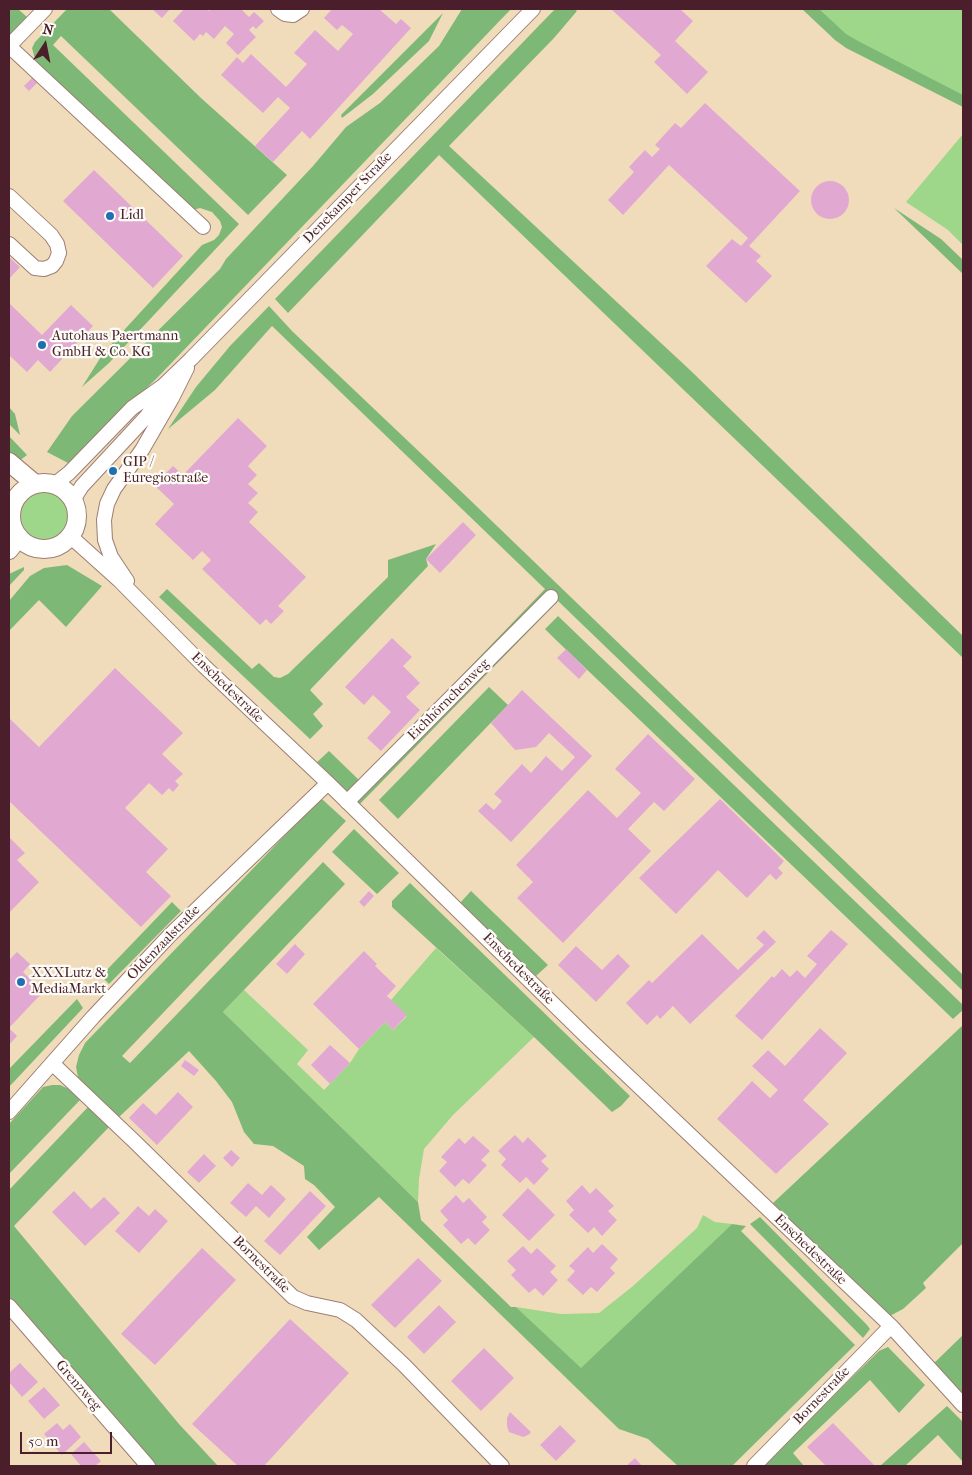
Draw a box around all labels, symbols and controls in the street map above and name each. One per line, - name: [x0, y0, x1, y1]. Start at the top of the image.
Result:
- north arrow: [20, 20, 70, 70]
- text: N: [41, 20, 55, 39]
- street label: Denekamper Straße: [300, 149, 396, 247]
- place label: Lidl: [120, 208, 144, 224]
- marker: Lidl: [104, 210, 116, 222]
- place label: Autohaus Paertmann GmbH & Co. KG: [52, 329, 178, 362]
- marker: Autohaus Paertmann GmbH & Co. KG: [36, 339, 48, 351]
- place label: GIP / Euregiostraße: [123, 455, 208, 488]
- marker: GIP / Euregiostraße: [107, 465, 119, 477]
- street label: Enschedestraße: [187, 649, 267, 727]
- street label: Eichhörnchenweg: [405, 656, 493, 744]
- street label: Oldenzaalstraße: [124, 902, 204, 984]
- street label: Enschedestraße: [479, 930, 557, 1008]
- place label: XXXLutz & MediaMarkt: [31, 966, 106, 999]
- marker: XXXLutz & MediaMarkt: [15, 976, 27, 988]
- street label: Enschedestraße: [770, 1211, 850, 1289]
- street label: Bornestraße: [229, 1233, 293, 1297]
- street label: Grenzweg: [51, 1357, 105, 1415]
- street label: Bornestraße: [790, 1363, 854, 1429]
- scale bar: [22, 1422, 115, 1454]
- text: 50 m: [28, 1432, 58, 1450]

